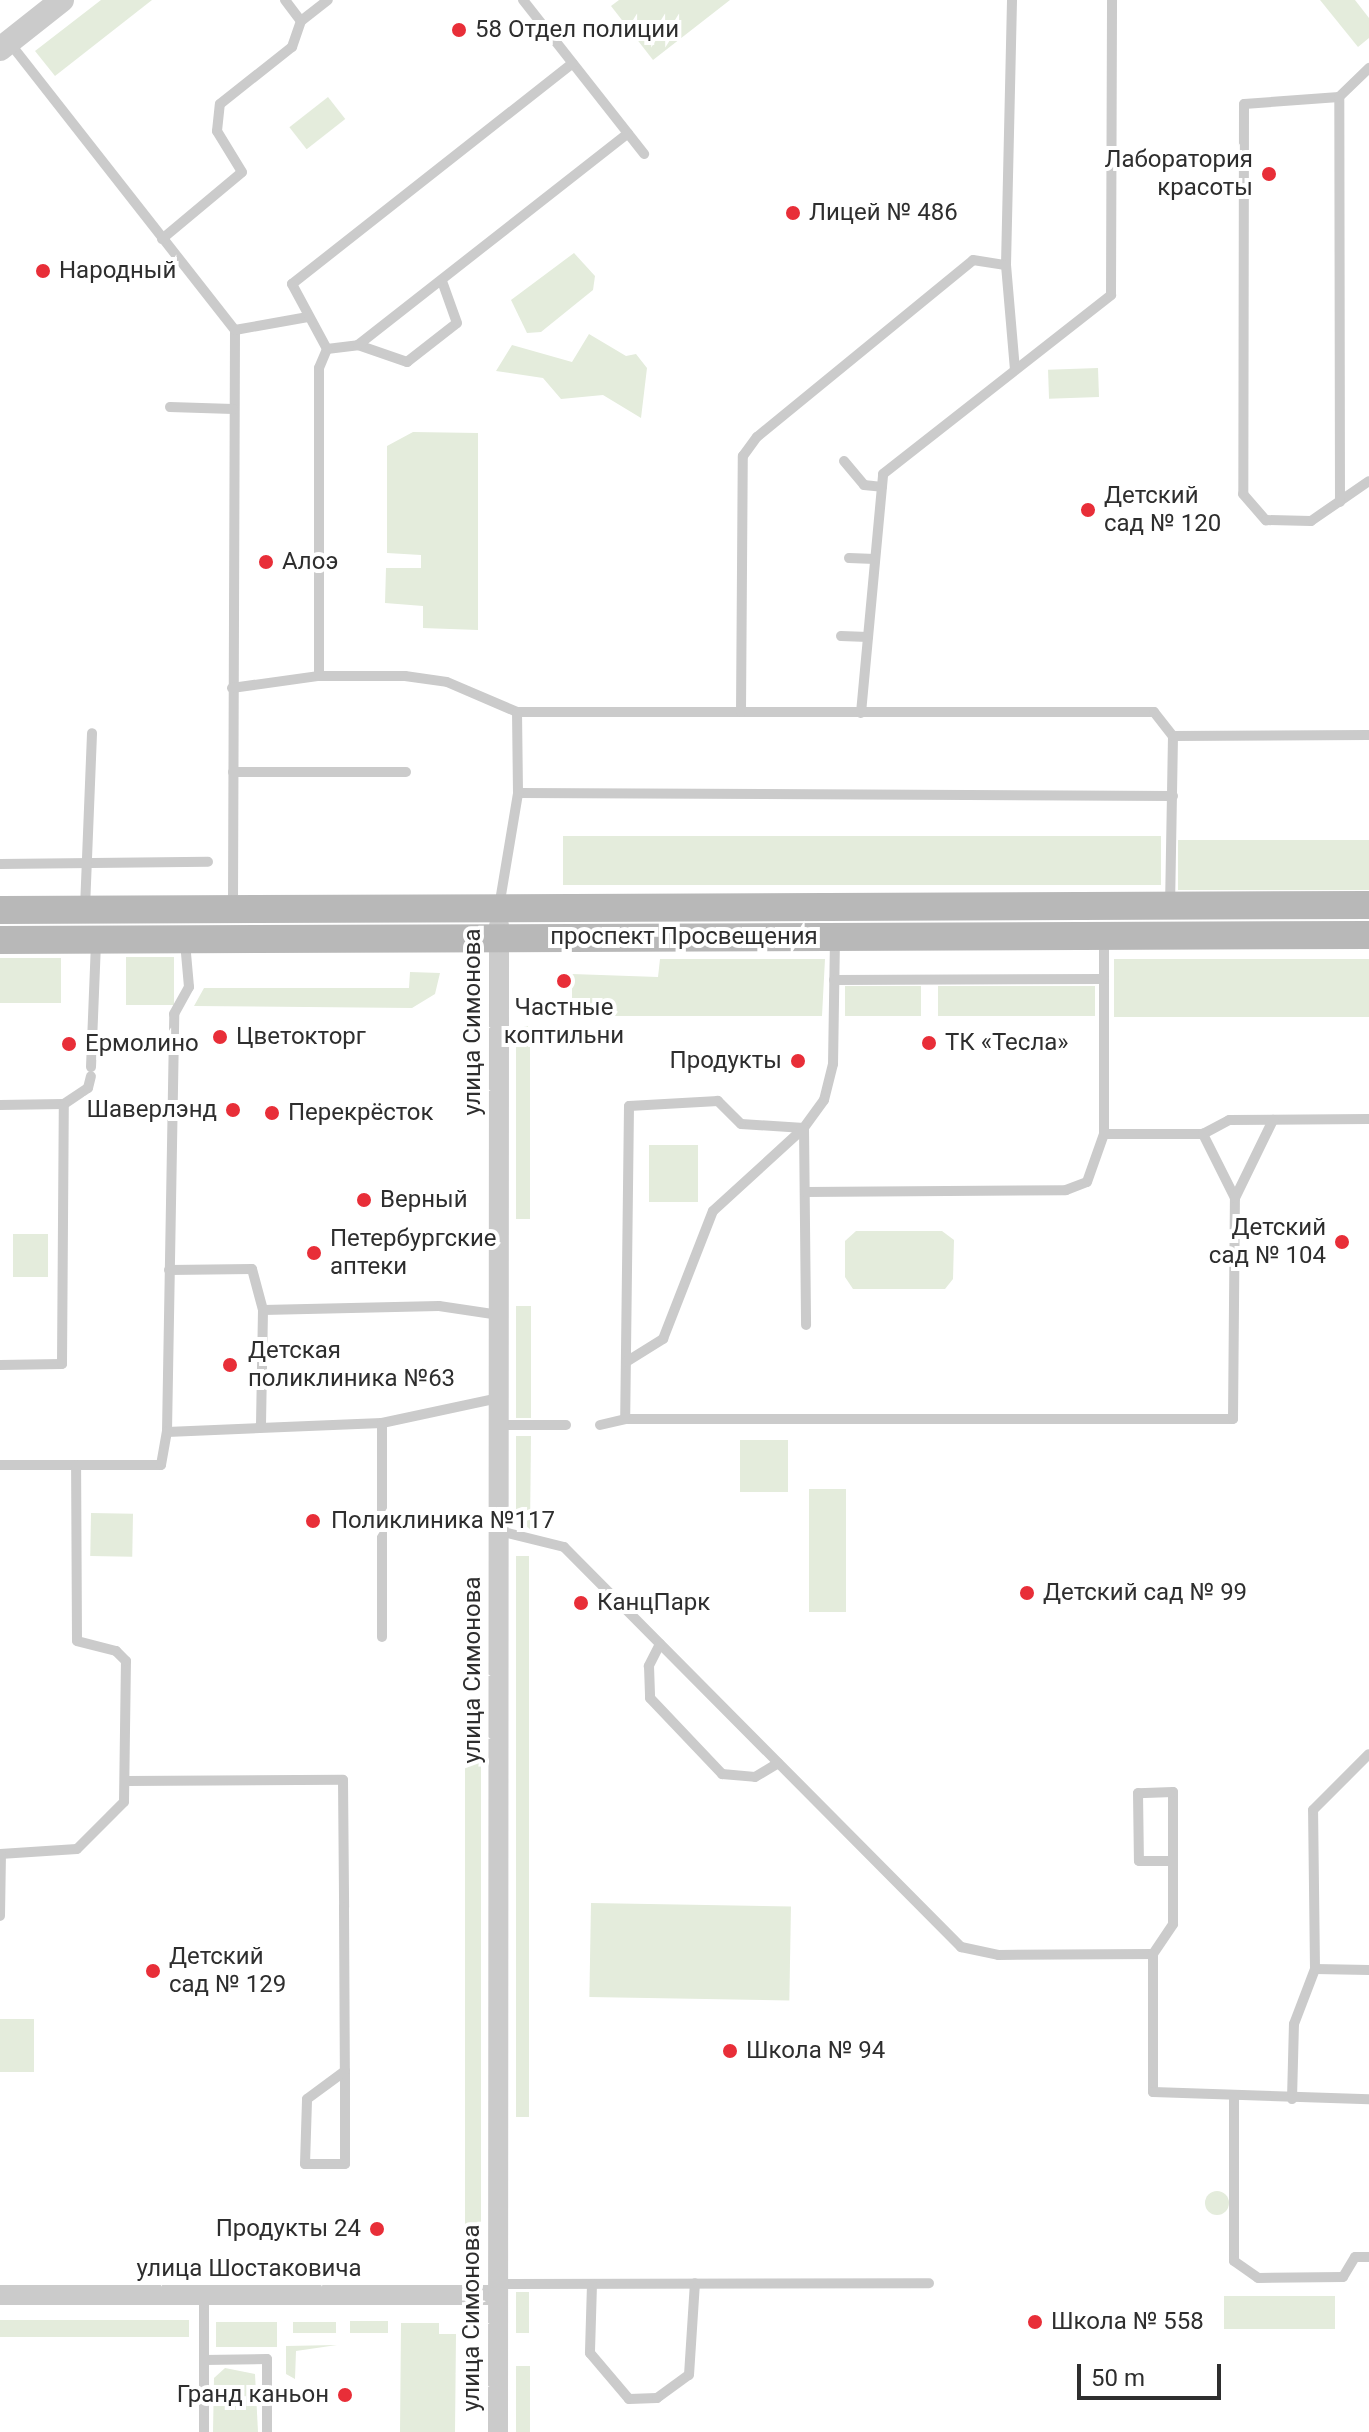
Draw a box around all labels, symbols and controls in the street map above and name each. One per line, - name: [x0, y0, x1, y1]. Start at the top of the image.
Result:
- place label: 58 Отдел полиции: [475, 16, 679, 44]
- marker: 58 Отдел полиции: [450, 21, 468, 39]
- place label: Лаборатория красоты: [1104, 146, 1253, 202]
- marker: Лаборатория красоты: [1260, 165, 1278, 183]
- place label: Лицей № 486: [809, 199, 958, 227]
- marker: Лицей № 486: [784, 204, 802, 222]
- place label: Народный: [59, 257, 176, 285]
- marker: Народный: [34, 262, 52, 280]
- place label: Детский сад № 120: [1104, 482, 1221, 538]
- marker: Детский сад № 120: [1079, 501, 1097, 519]
- place label: Алоэ: [282, 548, 338, 576]
- marker: Алоэ: [257, 553, 275, 571]
- street label: проспект Просвещения: [550, 923, 818, 951]
- street label: улица Симонова: [459, 928, 487, 1116]
- marker: Частные коптильни: [555, 972, 573, 990]
- place label: Частные коптильни: [504, 994, 624, 1050]
- place label: Цветокторг: [236, 1023, 366, 1051]
- marker: Цветокторг: [211, 1028, 229, 1046]
- place label: ТК «Тесла»: [945, 1029, 1069, 1057]
- place label: Ермолино: [85, 1030, 199, 1058]
- marker: ТК «Тесла»: [920, 1034, 938, 1052]
- marker: Ермолино: [60, 1035, 78, 1053]
- place label: Продукты: [670, 1047, 782, 1075]
- marker: Продукты: [789, 1052, 807, 1070]
- place label: Шаверлэнд: [86, 1096, 217, 1124]
- place label: Перекрёсток: [288, 1099, 434, 1127]
- marker: Шаверлэнд: [224, 1101, 242, 1119]
- marker: Перекрёсток: [263, 1104, 281, 1122]
- place label: Верный: [380, 1186, 467, 1214]
- marker: Верный: [355, 1191, 373, 1209]
- place label: Детский сад № 104: [1209, 1214, 1326, 1270]
- place label: Петербургские аптеки: [330, 1225, 497, 1281]
- marker: Детский сад № 104: [1333, 1233, 1351, 1251]
- marker: Петербургские аптеки: [305, 1244, 323, 1262]
- place label: Детская поликлиника №63: [248, 1337, 455, 1393]
- marker: Детская поликлиника №63: [219, 1354, 241, 1376]
- place label: Поликлиника №117: [331, 1507, 555, 1535]
- marker: Поликлиника №117: [302, 1510, 324, 1532]
- street label: улица Симонова: [459, 1576, 487, 1764]
- place label: Детский сад № 99: [1043, 1579, 1247, 1607]
- marker: Детский сад № 99: [1018, 1584, 1036, 1602]
- place label: КанцПарк: [597, 1589, 710, 1617]
- marker: КанцПарк: [572, 1594, 590, 1612]
- place label: Детский сад № 129: [169, 1943, 286, 1999]
- marker: Детский сад № 129: [144, 1962, 162, 1980]
- place label: Школа № 94: [746, 2037, 885, 2065]
- marker: Школа № 94: [721, 2042, 739, 2060]
- place label: Продукты 24: [216, 2215, 361, 2243]
- marker: Продукты 24: [368, 2220, 386, 2238]
- street label: улица Симонова: [458, 2224, 486, 2412]
- street label: улица Шостаковича: [136, 2255, 362, 2283]
- place label: Школа № 558: [1051, 2308, 1204, 2336]
- marker: Школа № 558: [1026, 2313, 1044, 2331]
- scale bar: [1081, 2348, 1225, 2398]
- text: 50 m: [1091, 2364, 1145, 2392]
- place label: Гранд каньон: [177, 2381, 329, 2409]
- marker: Гранд каньон: [336, 2386, 354, 2404]

